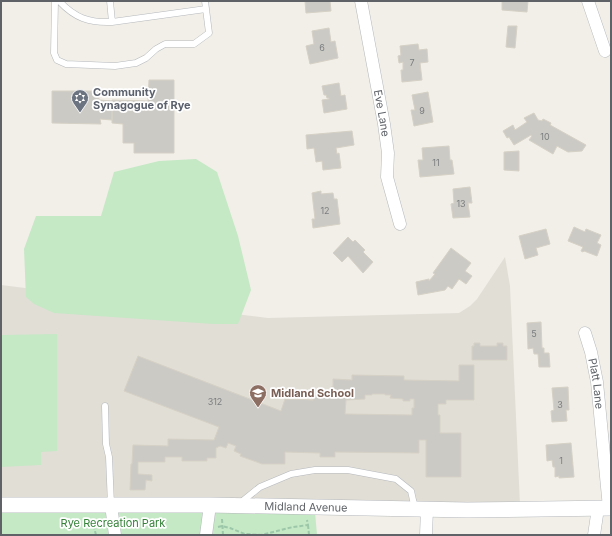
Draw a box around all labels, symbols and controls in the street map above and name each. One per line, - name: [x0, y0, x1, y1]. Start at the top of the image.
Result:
- house number: 6: [319, 42, 325, 53]
- house number: 7: [409, 57, 415, 68]
- place label: Community Synagogue of Rye: [93, 85, 191, 112]
- synagogue icon: Community Synagogue of Rye: [70, 88, 90, 113]
- street label: Eve Lane: [371, 88, 393, 137]
- house number: 9: [419, 105, 425, 116]
- house number: 10: [540, 131, 550, 142]
- house number: 11: [432, 157, 440, 168]
- house number: 13: [456, 198, 466, 209]
- house number: 12: [320, 205, 330, 216]
- house number: 5: [531, 328, 537, 339]
- street label: Platt Lane: [585, 357, 607, 410]
- school or university icon: Midland School: [248, 383, 268, 408]
- place label: Midland School: [271, 386, 354, 400]
- house number: 312: [208, 396, 222, 407]
- house number: 3: [557, 399, 563, 410]
- house number: 1: [559, 455, 563, 466]
- street label: Midland Avenue: [264, 499, 348, 515]
- park label: Rye Recreation Park: [61, 516, 165, 530]

